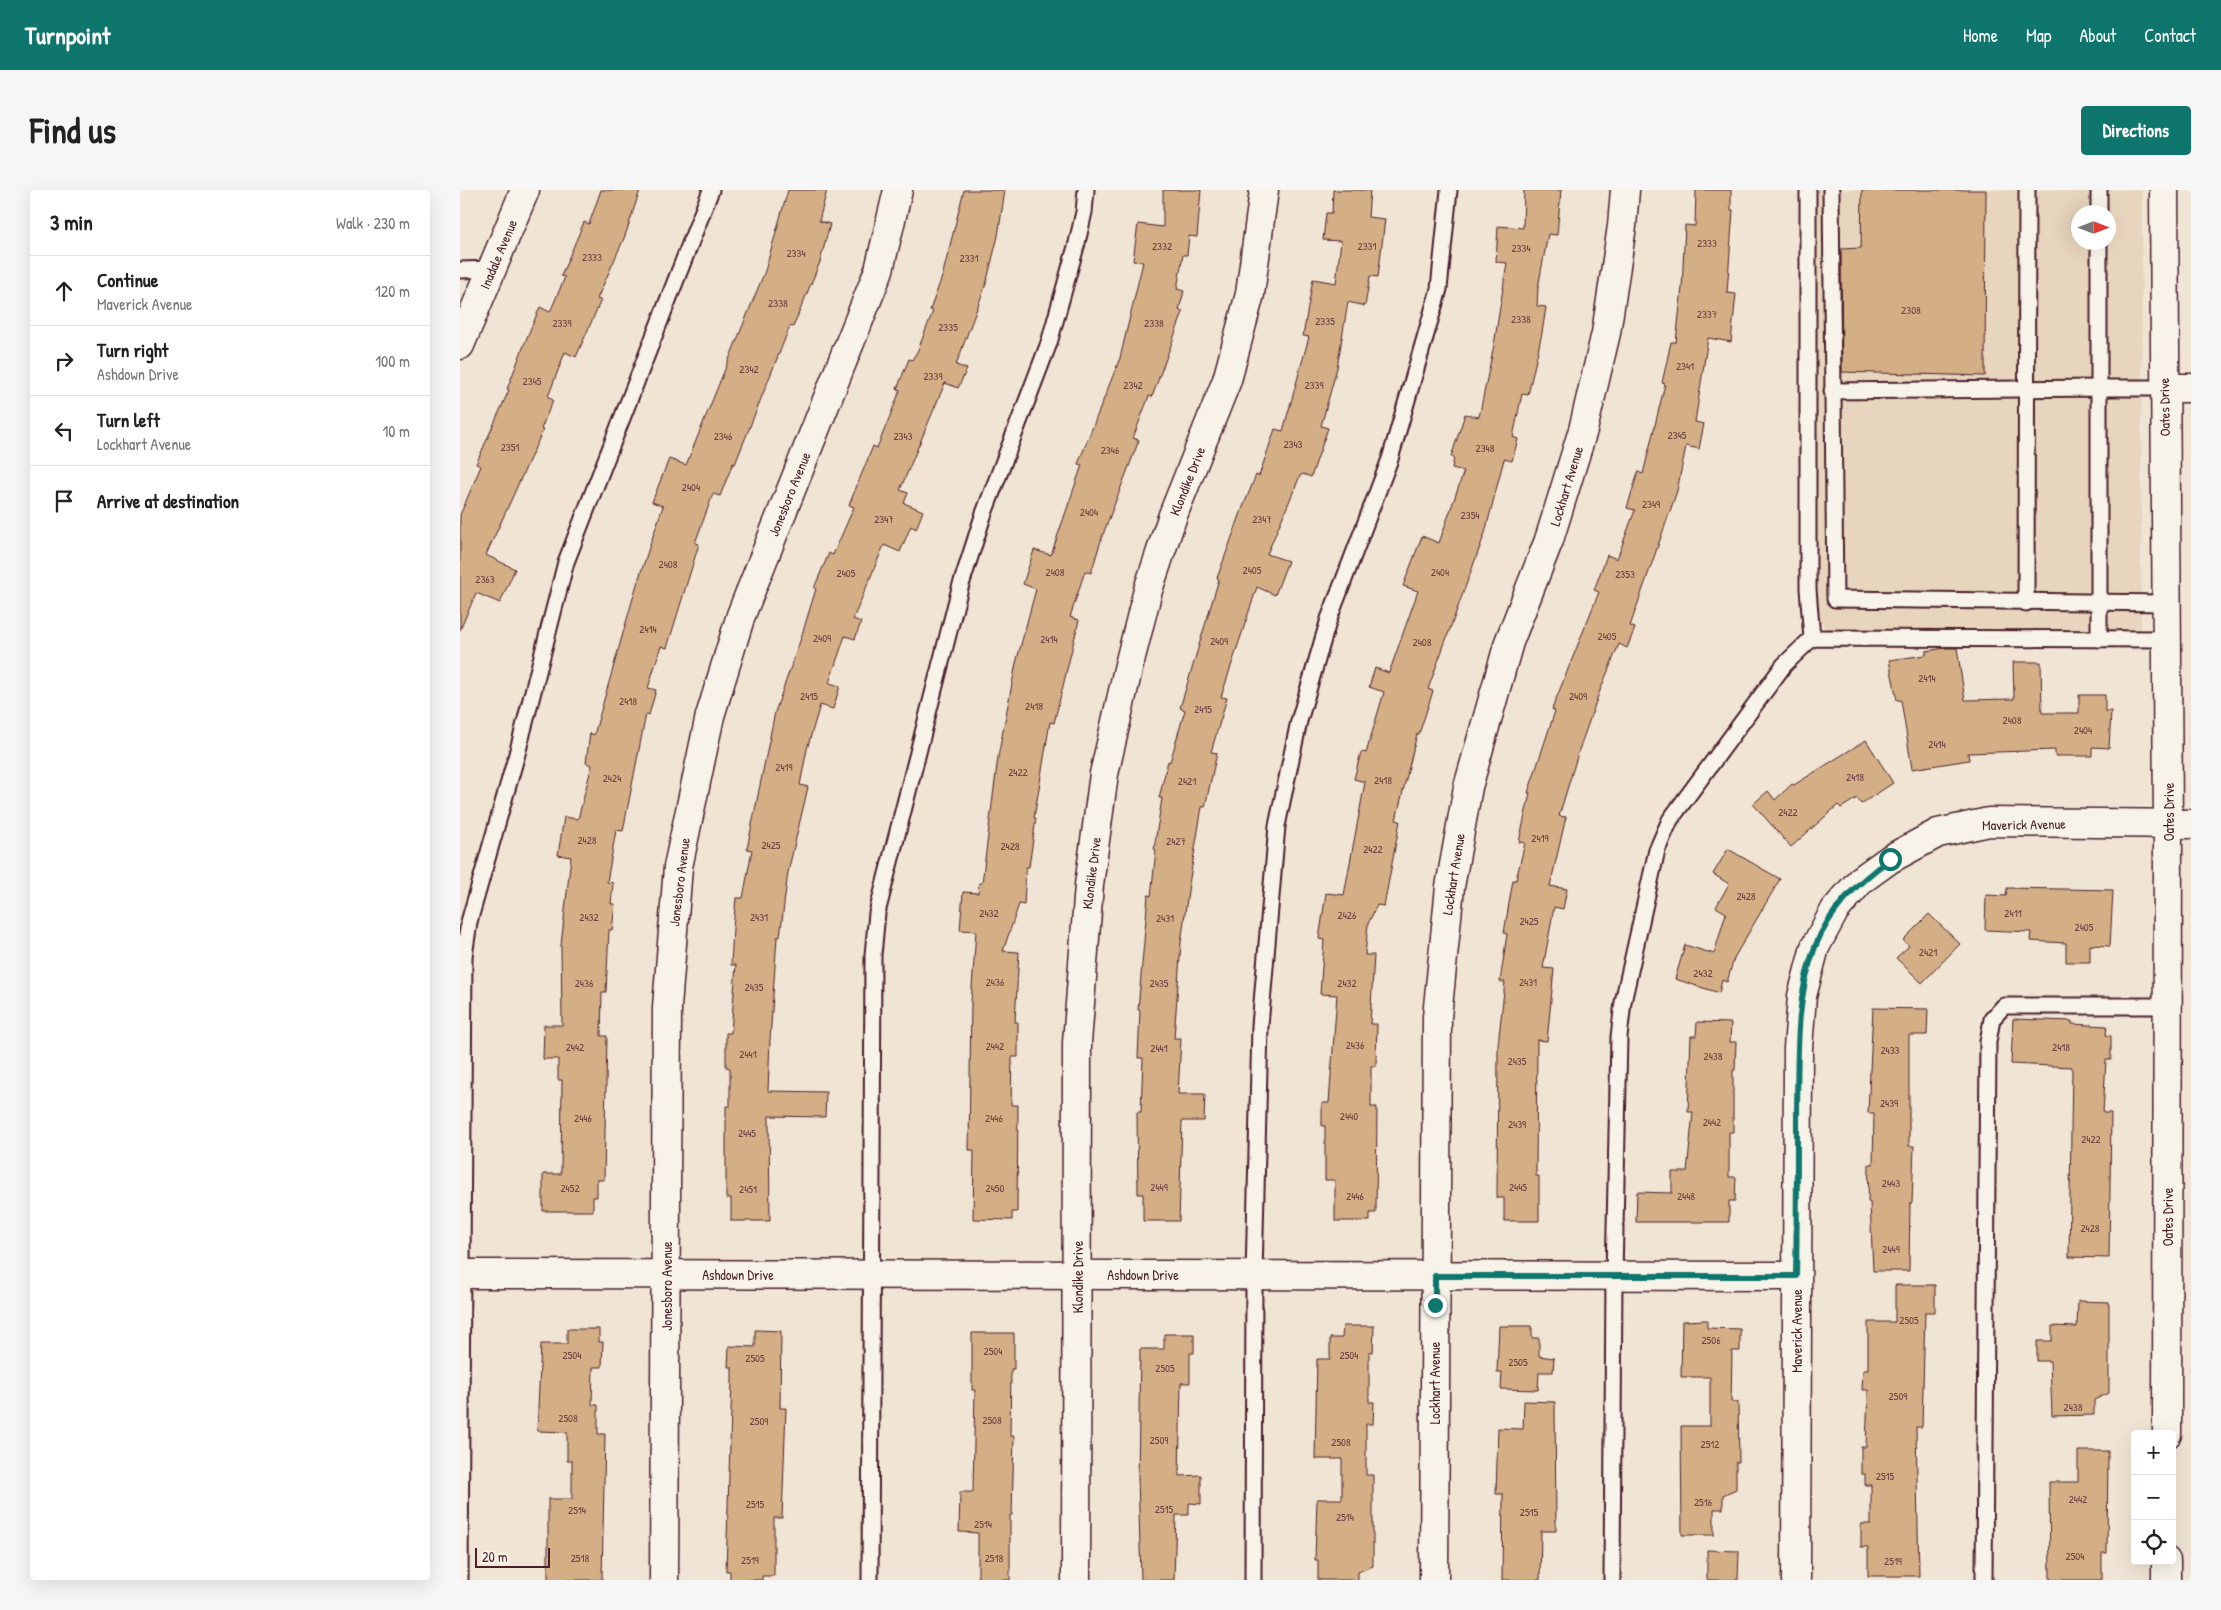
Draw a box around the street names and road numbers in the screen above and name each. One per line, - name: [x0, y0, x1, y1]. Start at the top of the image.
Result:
- street label: Inadale Avenue: [475, 216, 521, 292]
- street label: Oates Drive: [2154, 377, 2174, 436]
- street label: Klondike Drive: [1165, 443, 1210, 518]
- street label: Lockhart Avenue: [1545, 443, 1587, 528]
- street label: Jonesboro Avenue: [763, 449, 815, 539]
- street label: Oates Drive: [2159, 782, 2178, 841]
- street label: Maverick Avenue: [1982, 814, 2066, 834]
- street label: Lockhart Avenue: [1437, 831, 1469, 916]
- street label: Klondike Drive: [1077, 835, 1105, 910]
- street label: Jonesboro Avenue: [664, 836, 694, 927]
- street label: Oates Drive: [2158, 1187, 2177, 1246]
- street label: Klondike Drive: [1068, 1240, 1087, 1313]
- street label: Jonesboro Avenue: [657, 1241, 676, 1331]
- street label: Ashdown Drive: [702, 1265, 774, 1284]
- street label: Ashdown Drive: [1107, 1265, 1179, 1284]
- street label: Maverick Avenue: [1787, 1289, 1806, 1373]
- street label: Lockhart Avenue: [1425, 1341, 1444, 1424]

